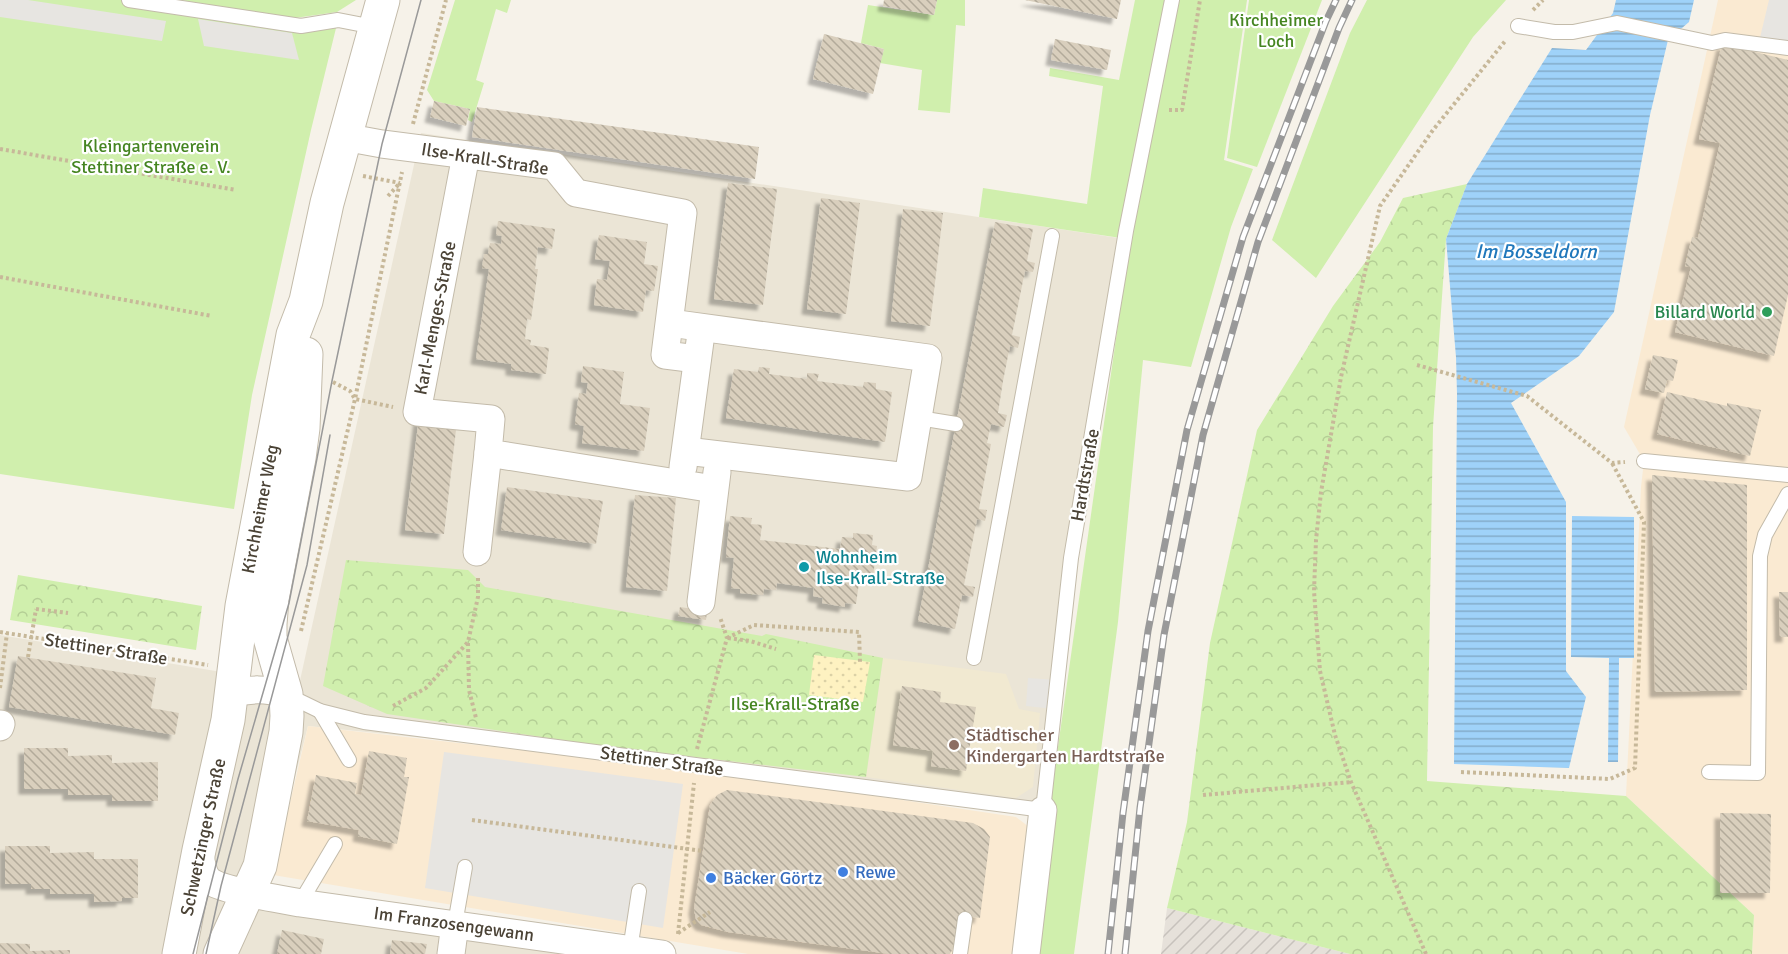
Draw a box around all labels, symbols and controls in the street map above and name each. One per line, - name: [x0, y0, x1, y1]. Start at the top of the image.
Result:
- park label: Kirchheimer Loch: [1229, 9, 1323, 52]
- park label: Kleingartenverein Stettiner Straße e. V.: [71, 135, 231, 178]
- street label: Ilse-Krall-Straße: [420, 138, 550, 180]
- street label: Karl-Menges-Straße: [409, 239, 461, 397]
- water label: Im Bosseldorn: [1475, 239, 1598, 264]
- place label: Billard World: [1654, 301, 1755, 323]
- marker: Billard World: [1760, 305, 1774, 319]
- street label: Hardtstraße: [1066, 427, 1104, 523]
- street label: Kirchheimer Weg: [237, 443, 283, 575]
- place label: Wohnheim Ilse-Krall-Straße: [816, 546, 945, 589]
- marker: Wohnheim Ilse-Krall-Straße: [797, 560, 811, 574]
- street label: Stettiner Straße: [43, 628, 169, 670]
- park label: Ilse-Krall-Straße: [731, 693, 859, 715]
- place label: Städtischer Kindergarten Hardtstraße: [966, 724, 1165, 767]
- marker: Städtischer Kindergarten Hardtstraße: [947, 738, 961, 752]
- street label: Stettiner Straße: [599, 741, 725, 781]
- street label: Schwetzinger Straße: [176, 756, 230, 918]
- place label: Rewe: [855, 861, 896, 883]
- marker: Rewe: [836, 865, 850, 879]
- place label: Bäcker Görtz: [723, 867, 822, 889]
- marker: Bäcker Görtz: [704, 871, 718, 885]
- street label: Im Franzosengewann: [372, 902, 536, 946]

